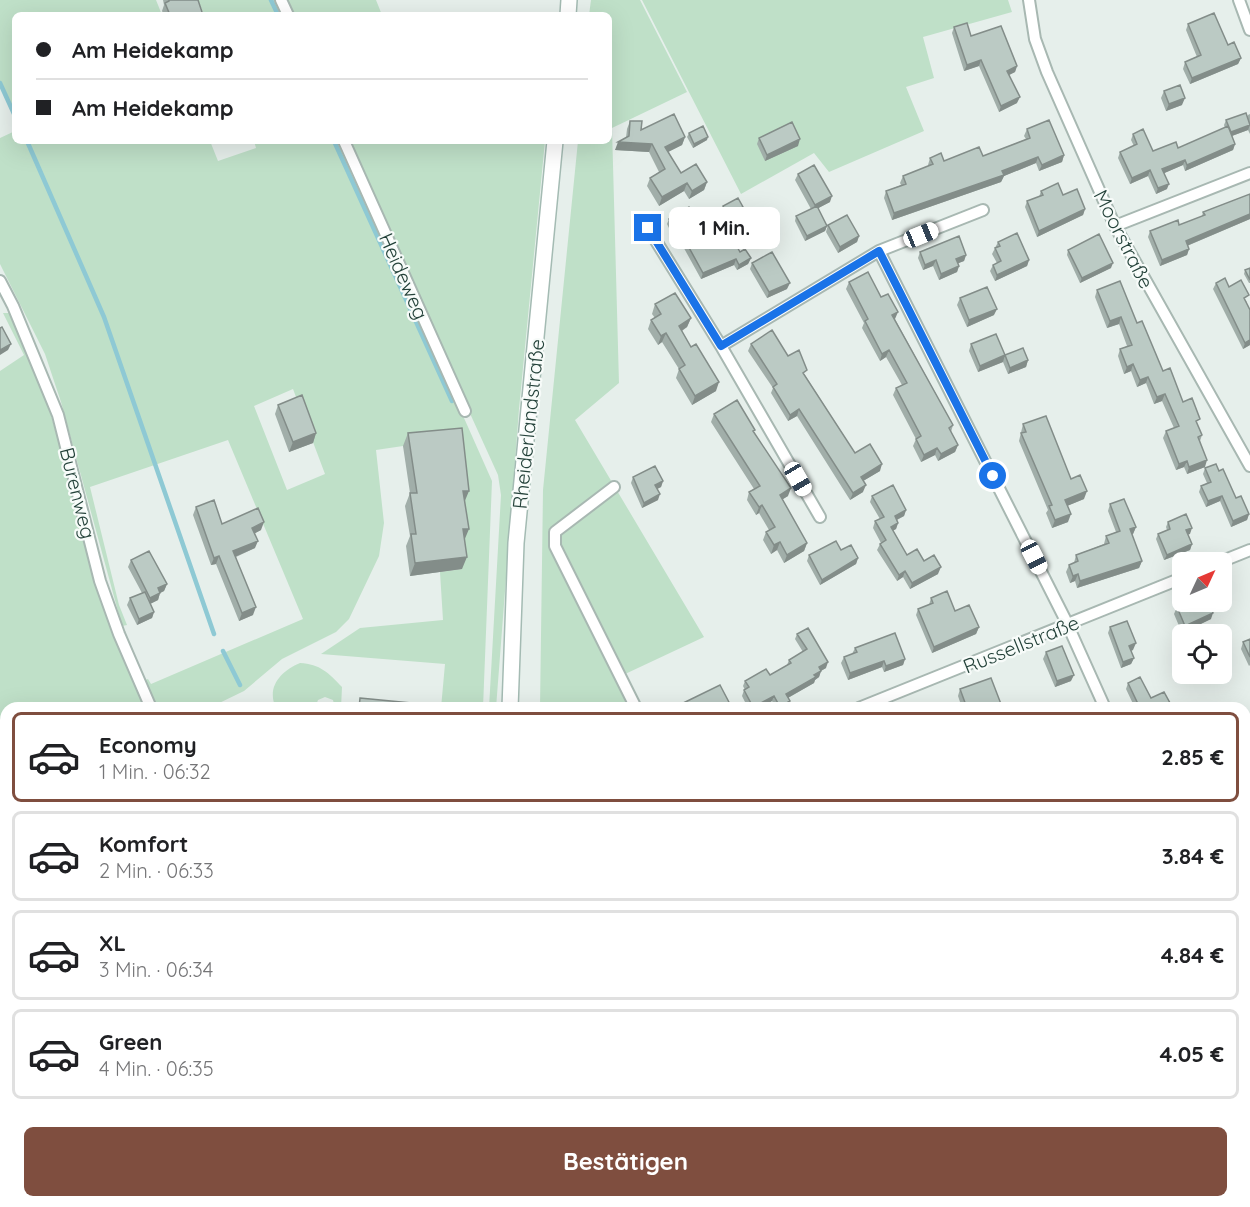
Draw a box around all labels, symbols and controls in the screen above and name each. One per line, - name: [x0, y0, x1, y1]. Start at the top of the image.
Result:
- text: Am Heidekamp: [72, 36, 234, 64]
- text: Am Heidekamp: [72, 94, 234, 122]
- street label: Moorstraße: [1088, 185, 1160, 293]
- callout: 1 Min.: [669, 207, 780, 249]
- route end: [634, 214, 661, 241]
- text: 1 Min.: [699, 215, 750, 240]
- car: [901, 220, 941, 250]
- street label: Heideweg: [374, 229, 434, 323]
- street label: Rheiderlandstraße: [507, 338, 549, 510]
- street label: Burenweg: [55, 445, 101, 541]
- car: [781, 459, 815, 499]
- route start: [979, 462, 1006, 489]
- car: [1018, 537, 1050, 577]
- north arrow: [1172, 552, 1232, 612]
- map controls: [1172, 552, 1232, 684]
- street label: Russellstraße: [959, 609, 1083, 679]
- button: locate: [1172, 624, 1232, 684]
- icon: car: [27, 730, 81, 784]
- text: Economy: [99, 731, 197, 759]
- text: 2.85 €: [1161, 743, 1224, 771]
- text: 1 Min. · 06:32: [99, 759, 211, 784]
- icon: car: [27, 829, 81, 883]
- text: Komfort: [99, 830, 188, 858]
- text: 3.84 €: [1162, 842, 1224, 870]
- text: 2 Min. · 06:33: [99, 858, 214, 883]
- icon: car: [27, 928, 81, 982]
- text: XL: [99, 929, 126, 957]
- text: 4.84 €: [1161, 941, 1224, 969]
- text: 3 Min. · 06:34: [99, 957, 213, 982]
- icon: car: [27, 1027, 81, 1081]
- text: Green: [99, 1028, 162, 1056]
- text: 4.05 €: [1159, 1040, 1224, 1068]
- text: 4 Min. · 06:35: [99, 1056, 214, 1081]
- button: Bestätigen: [24, 1127, 1227, 1196]

